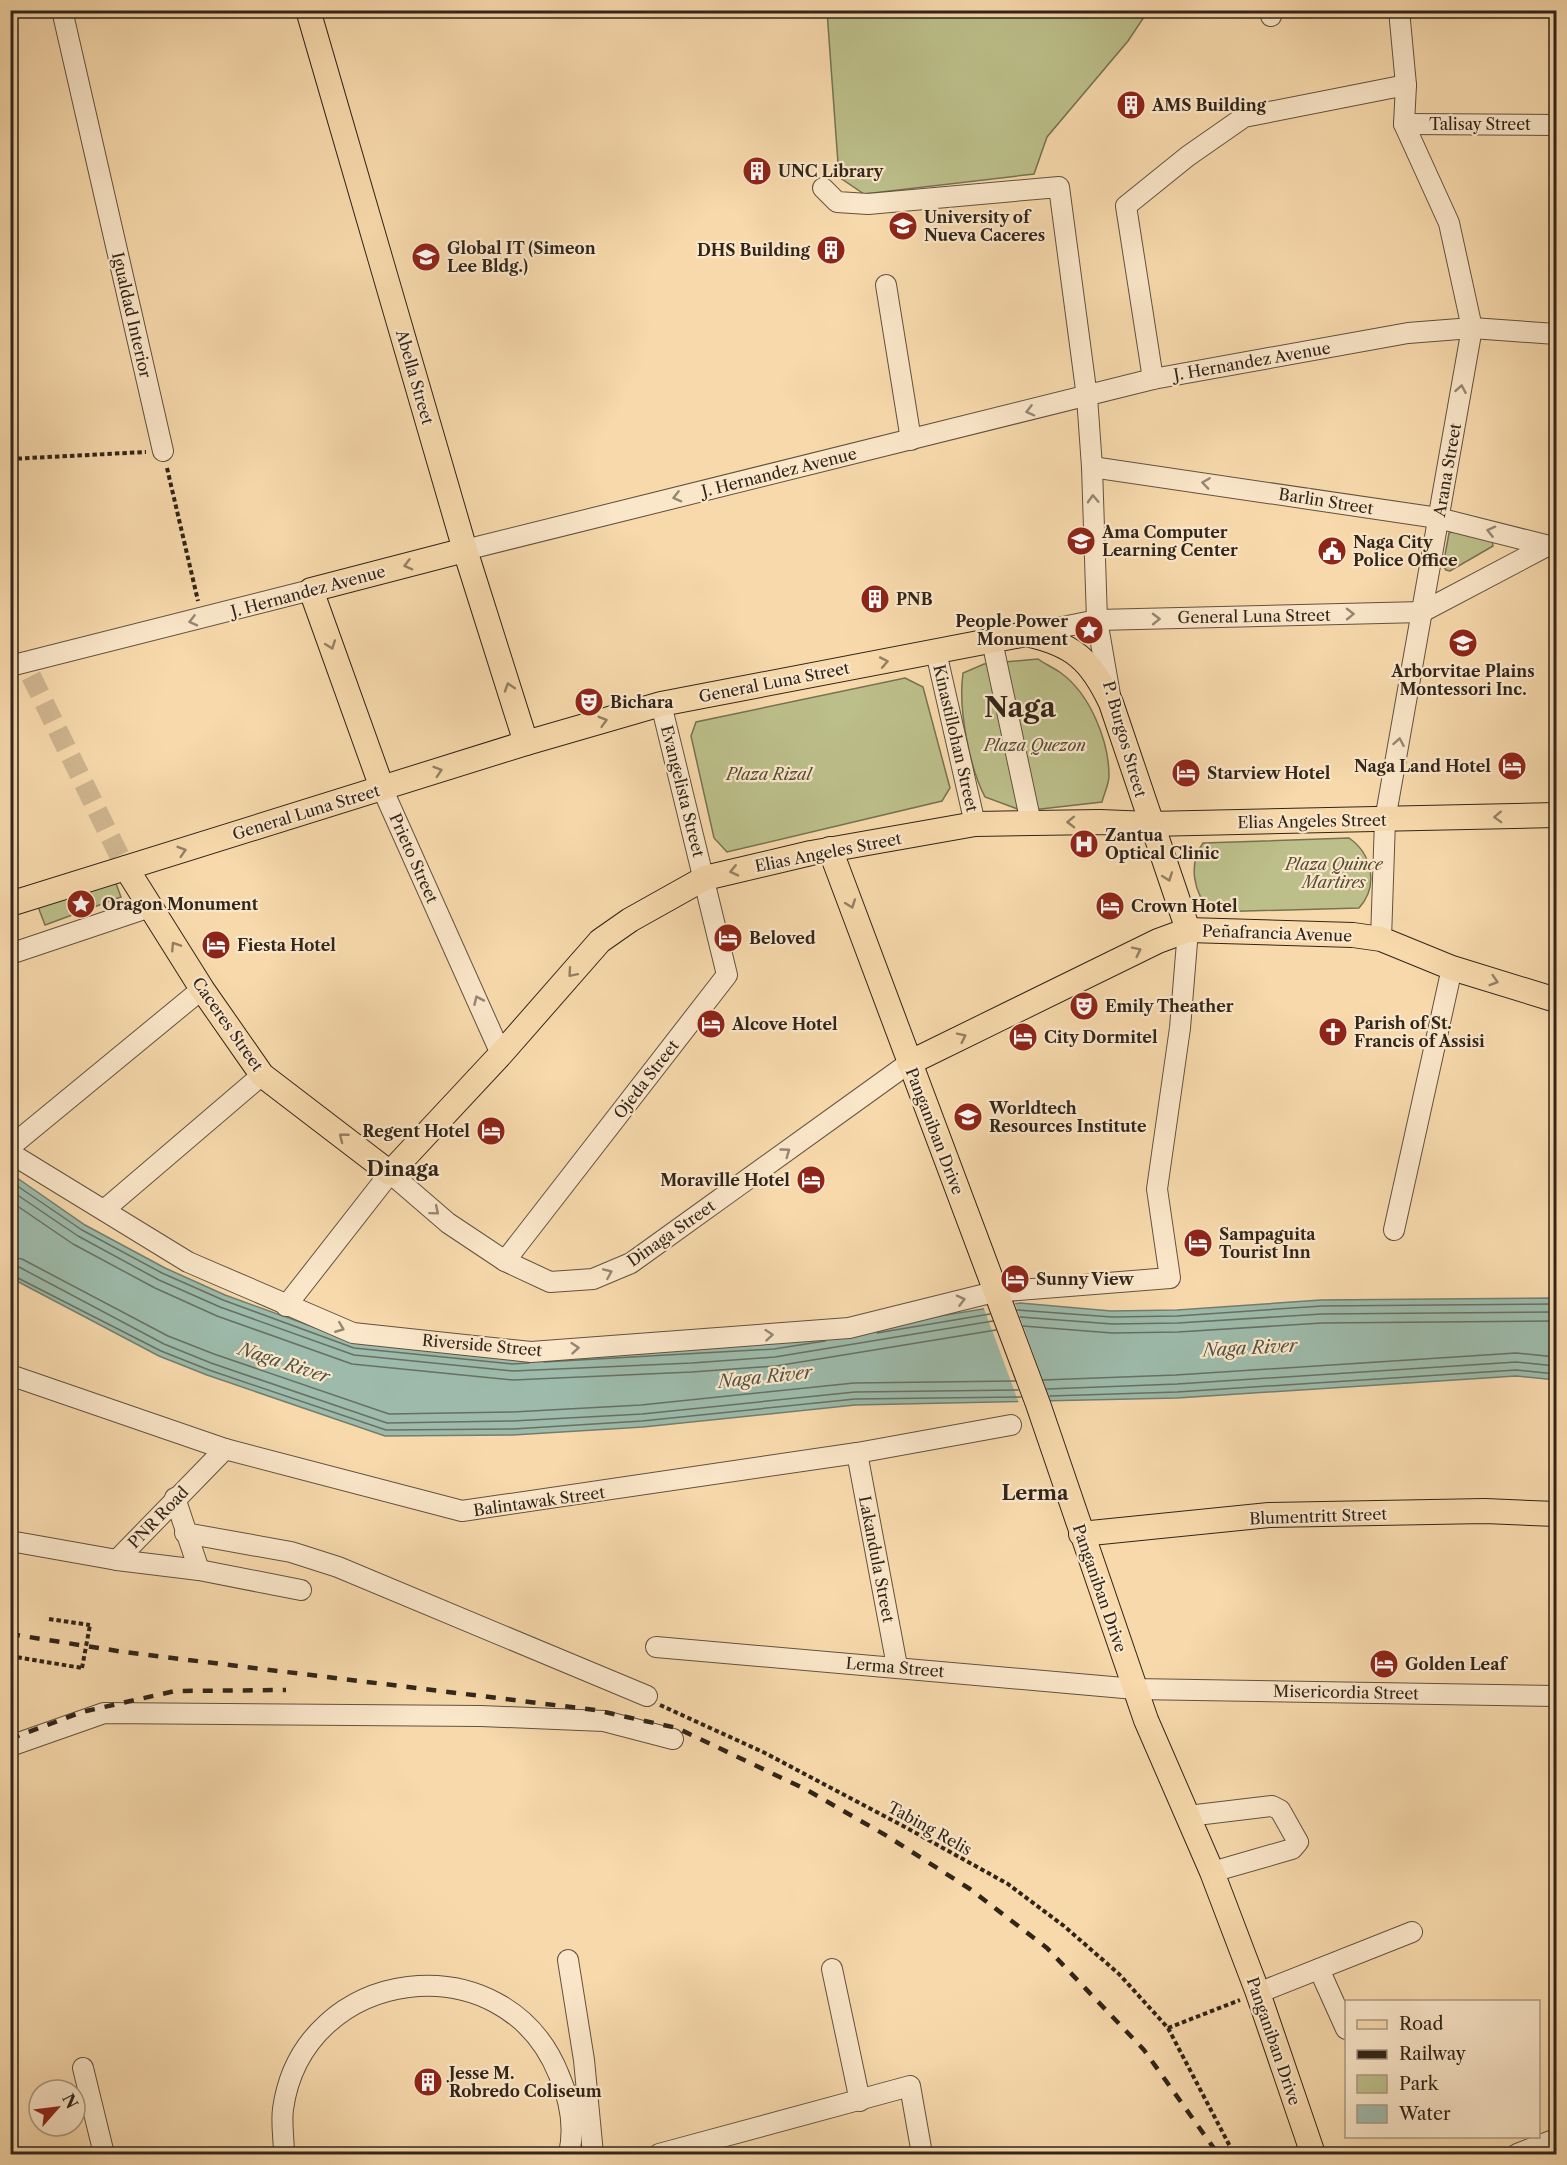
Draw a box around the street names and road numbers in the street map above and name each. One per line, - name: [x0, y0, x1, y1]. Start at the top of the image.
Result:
- street label: Talisay Street: [1429, 114, 1531, 134]
- street label: Igualdad Interior: [108, 250, 156, 380]
- street label: Abella Street: [392, 326, 438, 427]
- street label: J. Hernandez Avenue: [1169, 337, 1332, 385]
- street label: Arana Street: [1429, 421, 1465, 519]
- street label: J. Hernandez Avenue: [697, 443, 859, 502]
- street label: Barlin Street: [1277, 484, 1375, 518]
- street label: J. Hernandez Avenue: [226, 561, 387, 622]
- street label: General Luna Street: [1177, 605, 1331, 627]
- street label: General Luna Street: [697, 658, 851, 706]
- street label: Kinastillohan Street: [929, 662, 983, 814]
- street label: P. Burgos Street: [1099, 678, 1151, 800]
- street label: Evangelista Street: [657, 723, 709, 859]
- street label: General Luna Street: [230, 780, 382, 844]
- street label: Prieto Street: [385, 810, 443, 906]
- street label: Elias Angeles Street: [1237, 810, 1387, 832]
- street label: Elias Angeles Street: [753, 828, 903, 876]
- street label: Peñafrancia Avenue: [1202, 920, 1352, 946]
- street label: Caceres Street: [188, 973, 268, 1075]
- street label: Ojeda Street: [609, 1035, 683, 1122]
- street label: Panganiban Drive: [902, 1065, 968, 1197]
- street label: Dinaga Street: [623, 1195, 719, 1271]
- street label: Riverside Street: [421, 1330, 543, 1360]
- street label: PNR Road: [124, 1482, 193, 1552]
- street label: Balintawak Street: [472, 1482, 606, 1520]
- street label: Lakandula Street: [855, 1494, 899, 1624]
- street label: Blumentritt Street: [1249, 1504, 1388, 1528]
- street label: Panganiban Drive: [1069, 1521, 1131, 1655]
- street label: Lerma Street: [845, 1653, 945, 1681]
- street label: Misericordia Street: [1273, 1681, 1419, 1703]
- street label: Tabing Relis: [884, 1797, 976, 1859]
- street label: Panganiban Drive: [1243, 1974, 1305, 2108]

